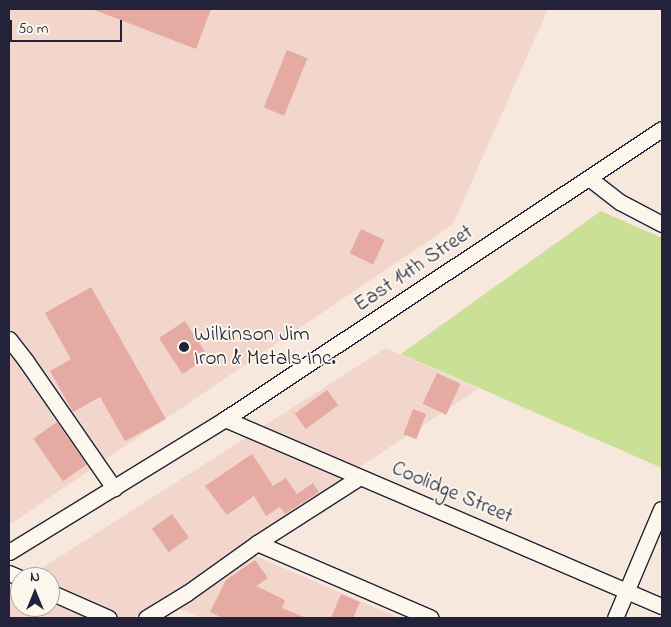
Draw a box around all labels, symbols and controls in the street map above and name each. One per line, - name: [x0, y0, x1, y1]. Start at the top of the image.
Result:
- scale bar: [12, 10, 125, 42]
- text: 50 m: [18, 18, 48, 40]
- street label: East 14th Street: [350, 220, 478, 318]
- place label: Wilkinson Jim Iron & Metals Inc.: [194, 322, 336, 372]
- marker: Wilkinson Jim Iron & Metals Inc.: [178, 341, 190, 353]
- street label: Coolidge Street: [388, 456, 516, 530]
- north arrow: [10, 567, 60, 617]
- text: N: [30, 567, 40, 588]

